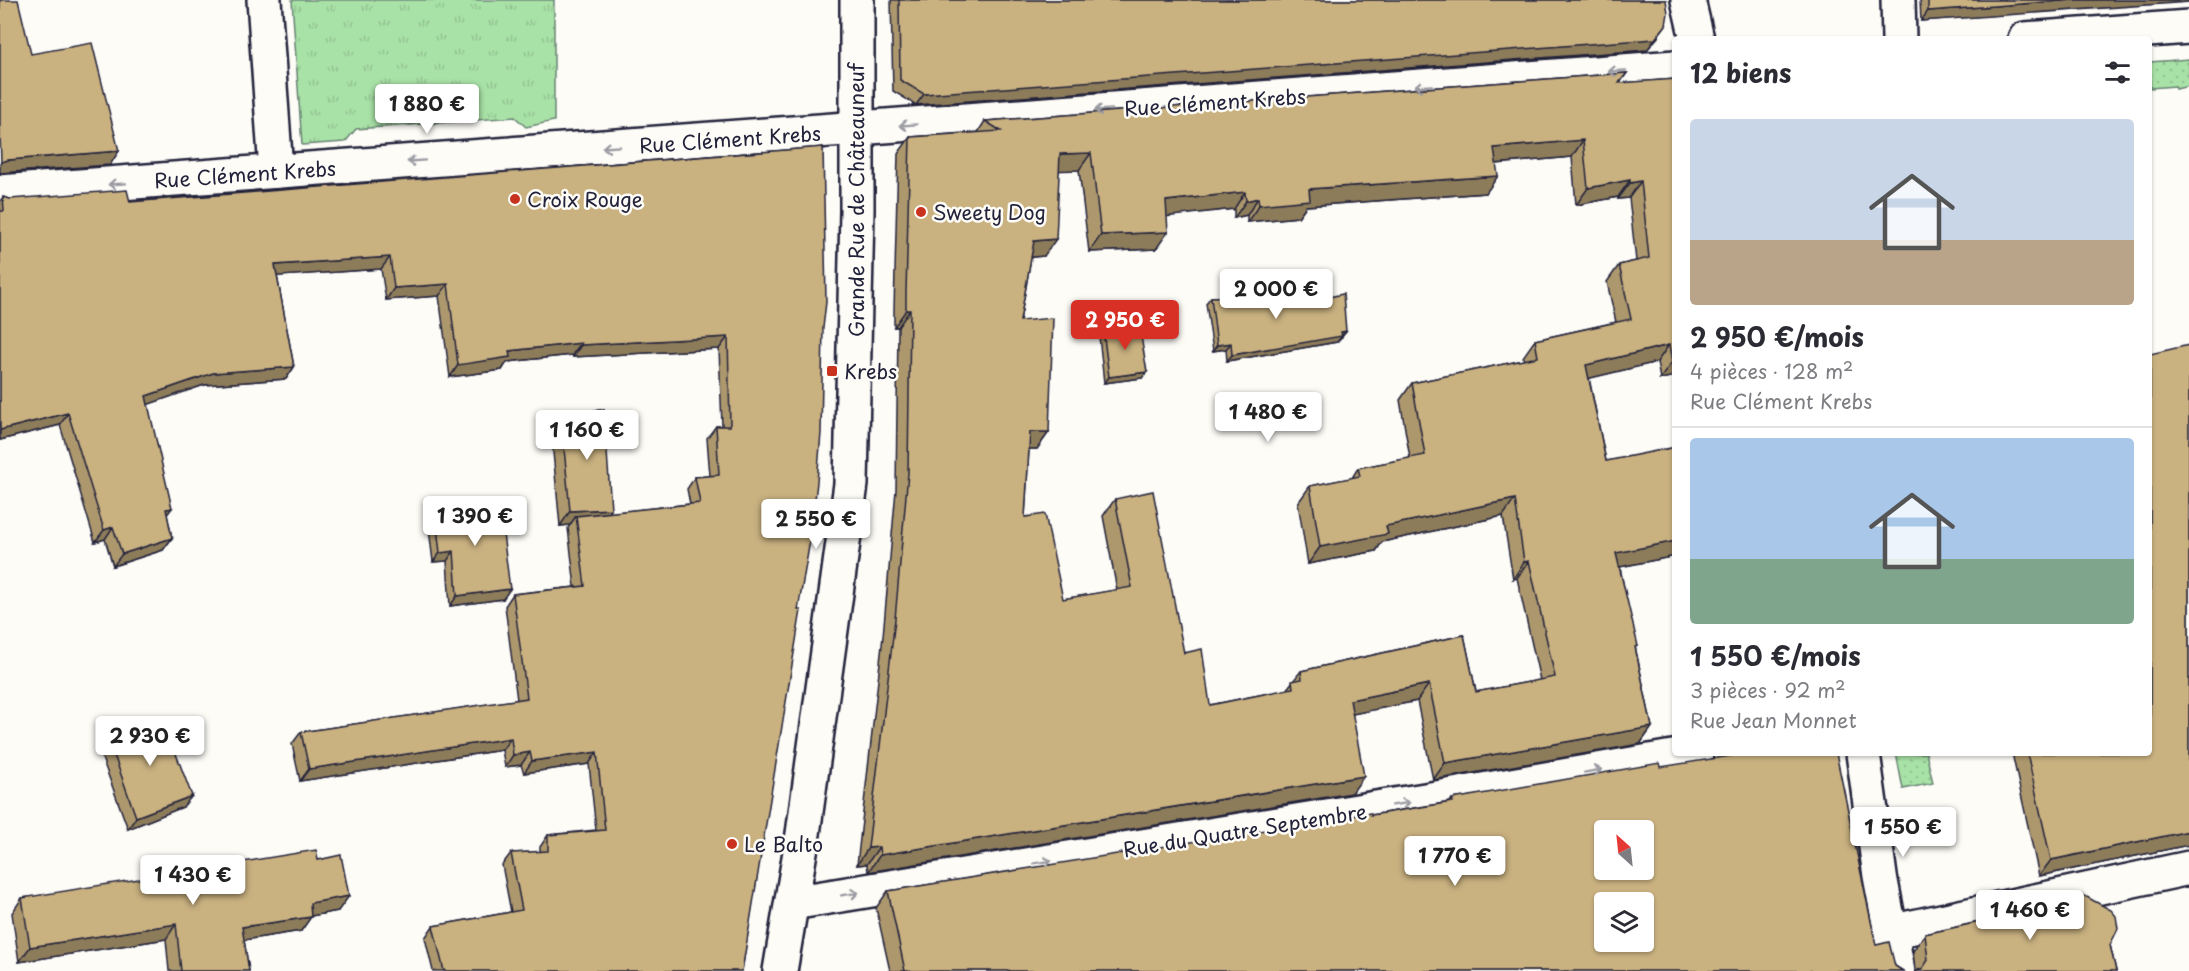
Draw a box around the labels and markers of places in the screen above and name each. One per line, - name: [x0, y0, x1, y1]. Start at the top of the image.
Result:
- pin: 1 880 €: [372, 84, 482, 135]
- place label: Croix Rouge: [527, 184, 643, 214]
- marker: Croix Rouge: [508, 192, 522, 206]
- place label: Sweety Dog: [933, 197, 1046, 227]
- marker: Sweety Dog: [914, 205, 928, 219]
- pin: 2 000 €: [1221, 269, 1331, 320]
- pin: 2 950 €: [1070, 300, 1180, 351]
- place label: Krebs: [844, 356, 897, 386]
- marker: Krebs: [825, 364, 839, 378]
- pin: 1 480 €: [1213, 392, 1323, 443]
- pin: 1 160 €: [532, 410, 642, 461]
- pin: 1 390 €: [420, 496, 530, 547]
- pin: 2 550 €: [761, 499, 871, 550]
- pin: 2 930 €: [95, 716, 205, 767]
- pin: 1 550 €: [1848, 807, 1958, 858]
- place label: Le Balto: [744, 829, 823, 859]
- pin: 1 770 €: [1400, 836, 1510, 887]
- marker: Le Balto: [725, 837, 739, 851]
- pin: 1 430 €: [138, 855, 248, 906]
- pin: 1 460 €: [1975, 890, 2085, 941]

